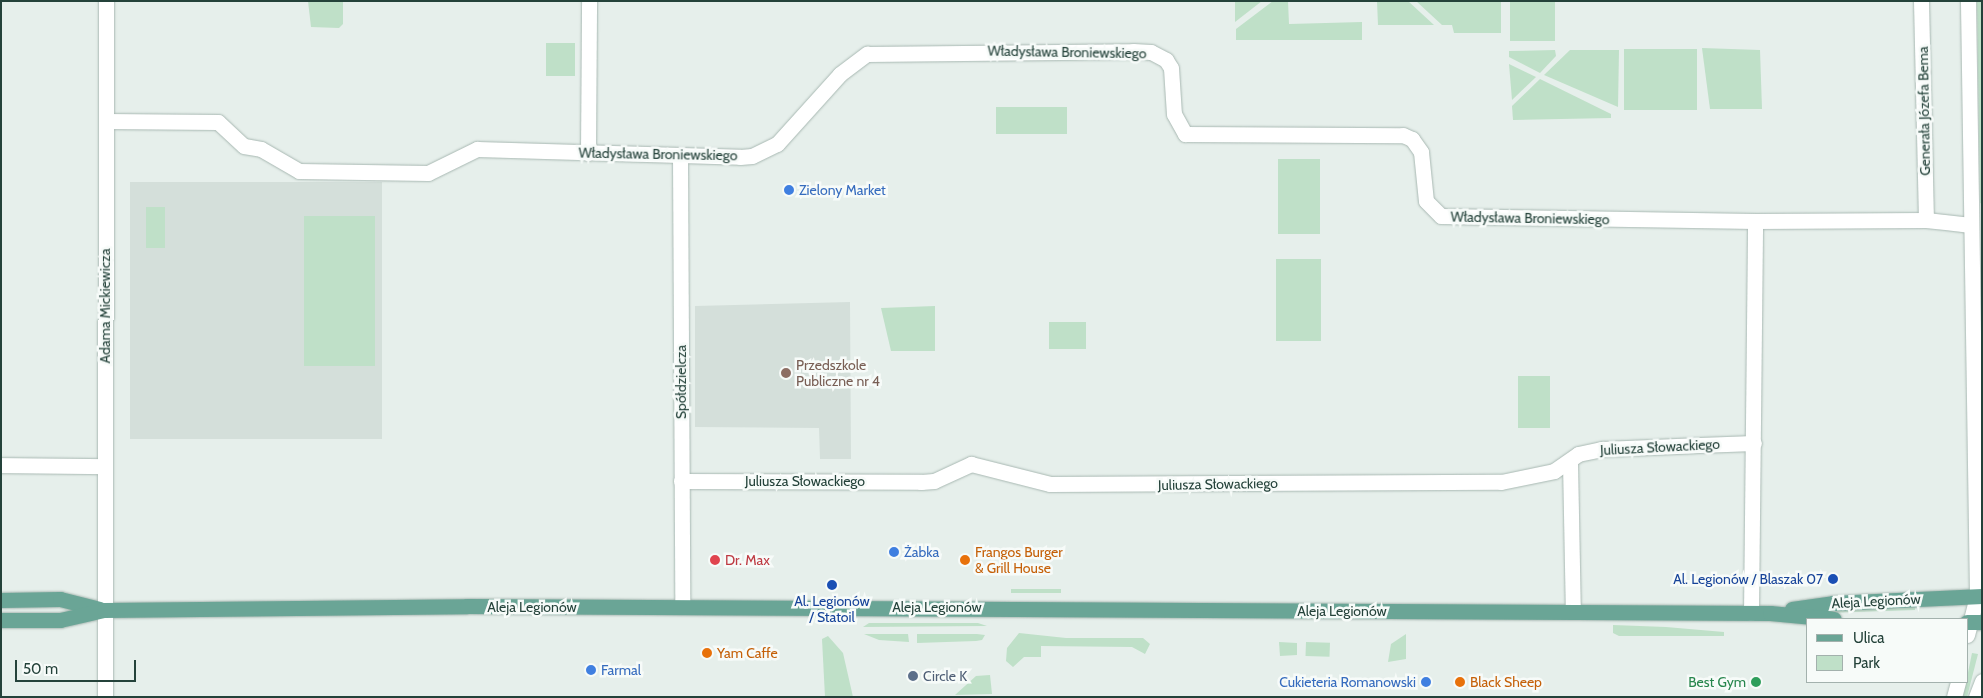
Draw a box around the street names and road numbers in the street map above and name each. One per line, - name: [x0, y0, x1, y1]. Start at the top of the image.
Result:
- street label: Władysława Broniewskiego: [987, 42, 1147, 62]
- street label: Generała Józefa Bema: [1914, 46, 1934, 176]
- street label: Władysława Broniewskiego: [578, 144, 738, 164]
- street label: Władysława Broniewskiego: [1450, 208, 1610, 228]
- street label: Adama Mickiewicza: [97, 249, 113, 363]
- street label: Spółdzielcza: [673, 345, 689, 419]
- street label: Juliusza Słowackiego: [1600, 435, 1720, 459]
- street label: Juliusza Słowackiego: [745, 473, 865, 489]
- street label: Juliusza Słowackiego: [1158, 475, 1278, 493]
- street label: Aleja Legionów: [1831, 590, 1921, 612]
- street label: Aleja Legionów: [487, 599, 577, 615]
- street label: Aleja Legionów: [892, 599, 982, 615]
- street label: Aleja Legionów: [1297, 603, 1387, 619]

